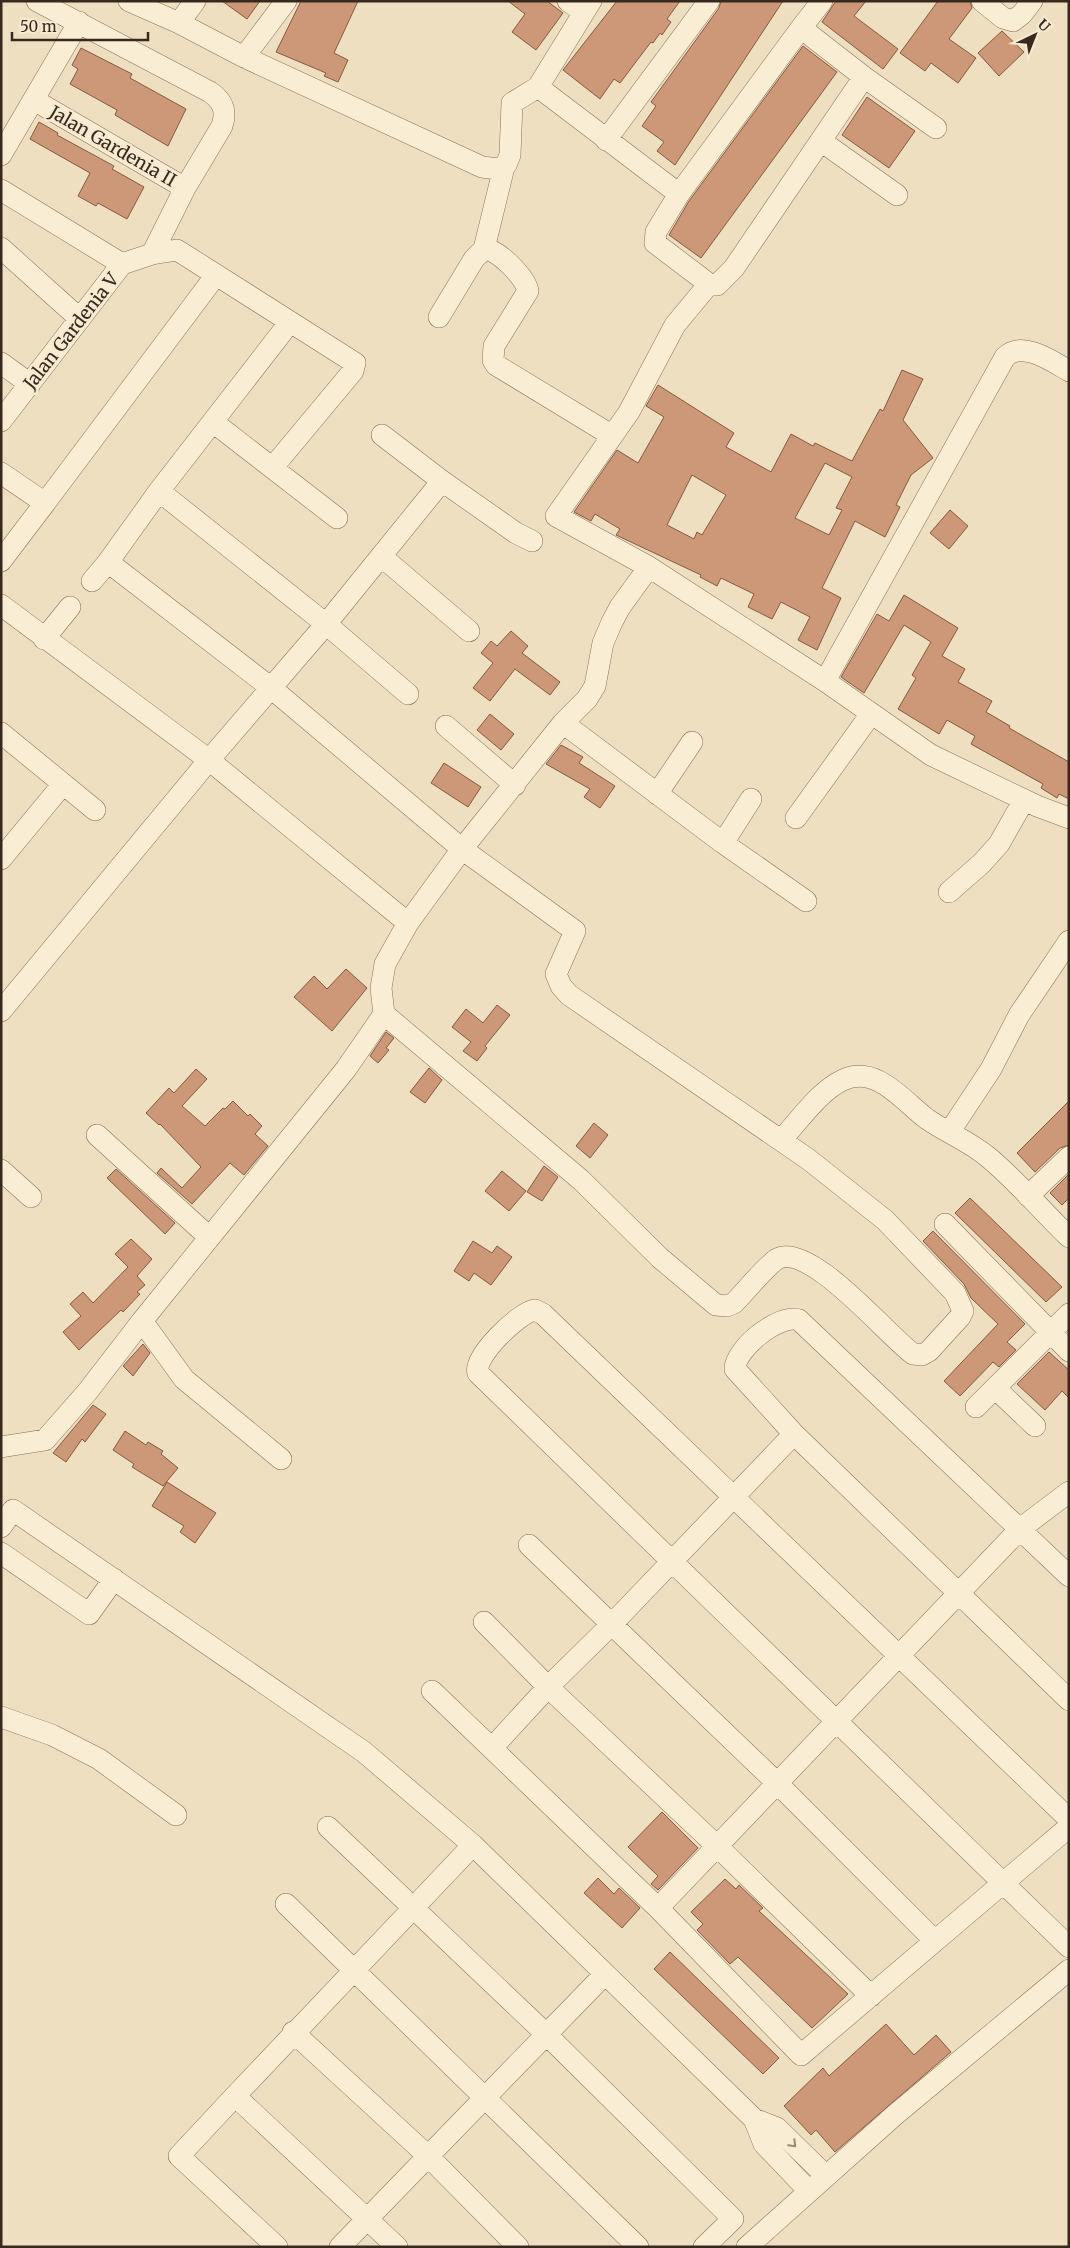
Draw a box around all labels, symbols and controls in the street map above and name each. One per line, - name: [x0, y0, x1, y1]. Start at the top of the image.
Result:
- scale bar: [12, 10, 149, 42]
- north arrow: [1010, 10, 1060, 60]
- text: U: [1034, 15, 1054, 36]
- text: 50 m: [20, 17, 57, 36]
- street label: Jalan Gardenia II: [44, 100, 181, 192]
- street label: Jalan Gardenia V: [18, 267, 124, 395]
- one-way arrow: [787, 2138, 796, 2147]

